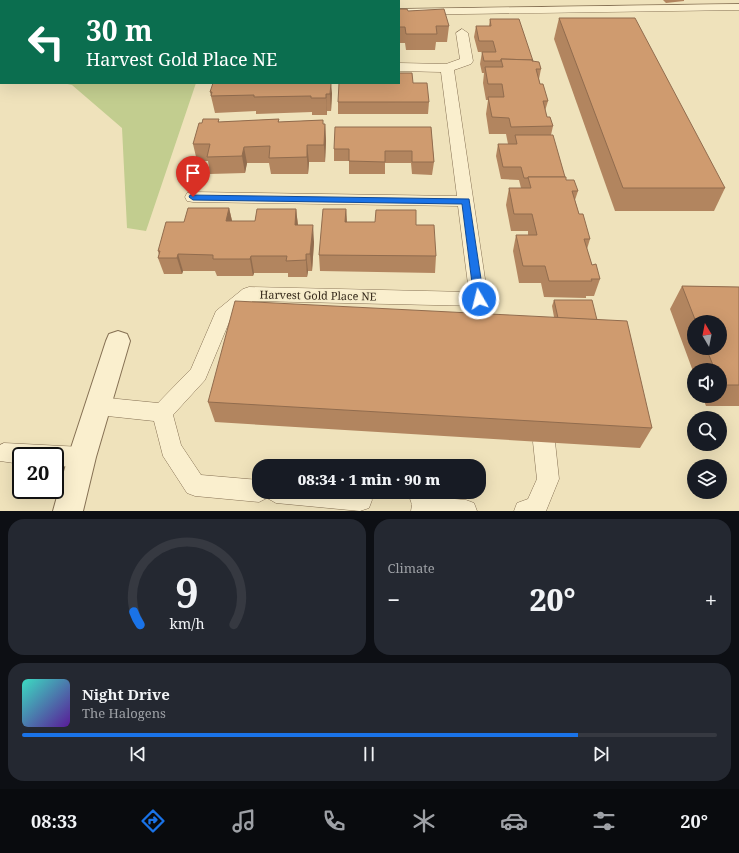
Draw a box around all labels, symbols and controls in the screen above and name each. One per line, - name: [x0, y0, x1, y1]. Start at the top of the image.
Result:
- text: 30 m: [86, 11, 153, 49]
- icon: left: [20, 16, 72, 68]
- text: Harvest Gold Place NE: [86, 47, 277, 71]
- pin: [176, 156, 210, 197]
- icon: arrive: [182, 162, 204, 184]
- position arrow: [458, 278, 500, 320]
- street label: Harvest Gold Place NE: [259, 286, 377, 304]
- north arrow: [687, 315, 727, 355]
- map controls: [687, 315, 727, 499]
- button: sound: [687, 363, 727, 403]
- button: search: [687, 411, 727, 451]
- speed limit sign: 20: [12, 447, 64, 499]
- button: layers: [687, 459, 727, 499]
- text: 08:34 · 1 min · 90 m: [298, 469, 440, 489]
- text: Climate: [388, 559, 435, 577]
- text: 9: [175, 564, 199, 620]
- text: 20°: [529, 579, 575, 620]
- text: −: [388, 584, 400, 614]
- text: +: [705, 584, 717, 614]
- text: km/h: [169, 614, 204, 633]
- text: Night Drive: [82, 684, 170, 704]
- text: The Halogens: [82, 704, 166, 722]
- icon: previous: [127, 743, 149, 765]
- icon: pause: [358, 743, 380, 765]
- icon: next: [590, 743, 612, 765]
- icon: directions: [139, 807, 167, 835]
- icon: music: [230, 807, 258, 835]
- icon: phone: [320, 807, 348, 835]
- icon: climate: [410, 807, 438, 835]
- icon: car: [500, 807, 528, 835]
- icon: filters: [590, 807, 618, 835]
- text: 08:33: [31, 809, 77, 833]
- text: 20°: [680, 809, 708, 833]

